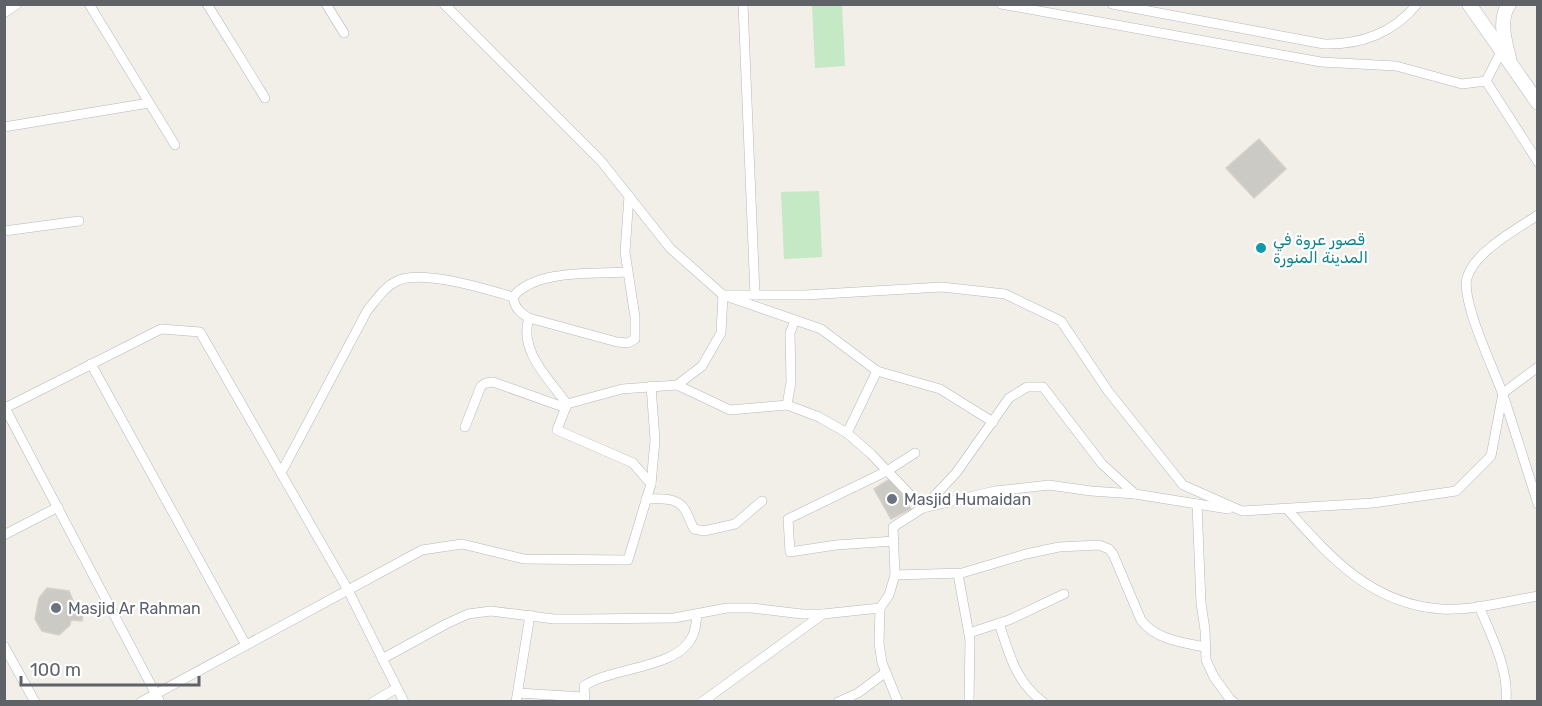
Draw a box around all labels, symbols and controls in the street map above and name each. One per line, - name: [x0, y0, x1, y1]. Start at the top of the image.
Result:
- place label: قصور عروة في المدينة المنورة: [1273, 230, 1368, 268]
- marker: قصور عروة في المدينة المنورة: [1254, 241, 1268, 255]
- place label: Masjid Humaidan: [904, 490, 1031, 509]
- marker: Masjid Humaidan: [885, 492, 899, 506]
- place label: Masjid Ar Rahman: [68, 599, 201, 618]
- marker: Masjid Ar Rahman: [49, 601, 63, 615]
- scale bar: [21, 649, 200, 687]
- text: 100 m: [30, 659, 81, 681]

